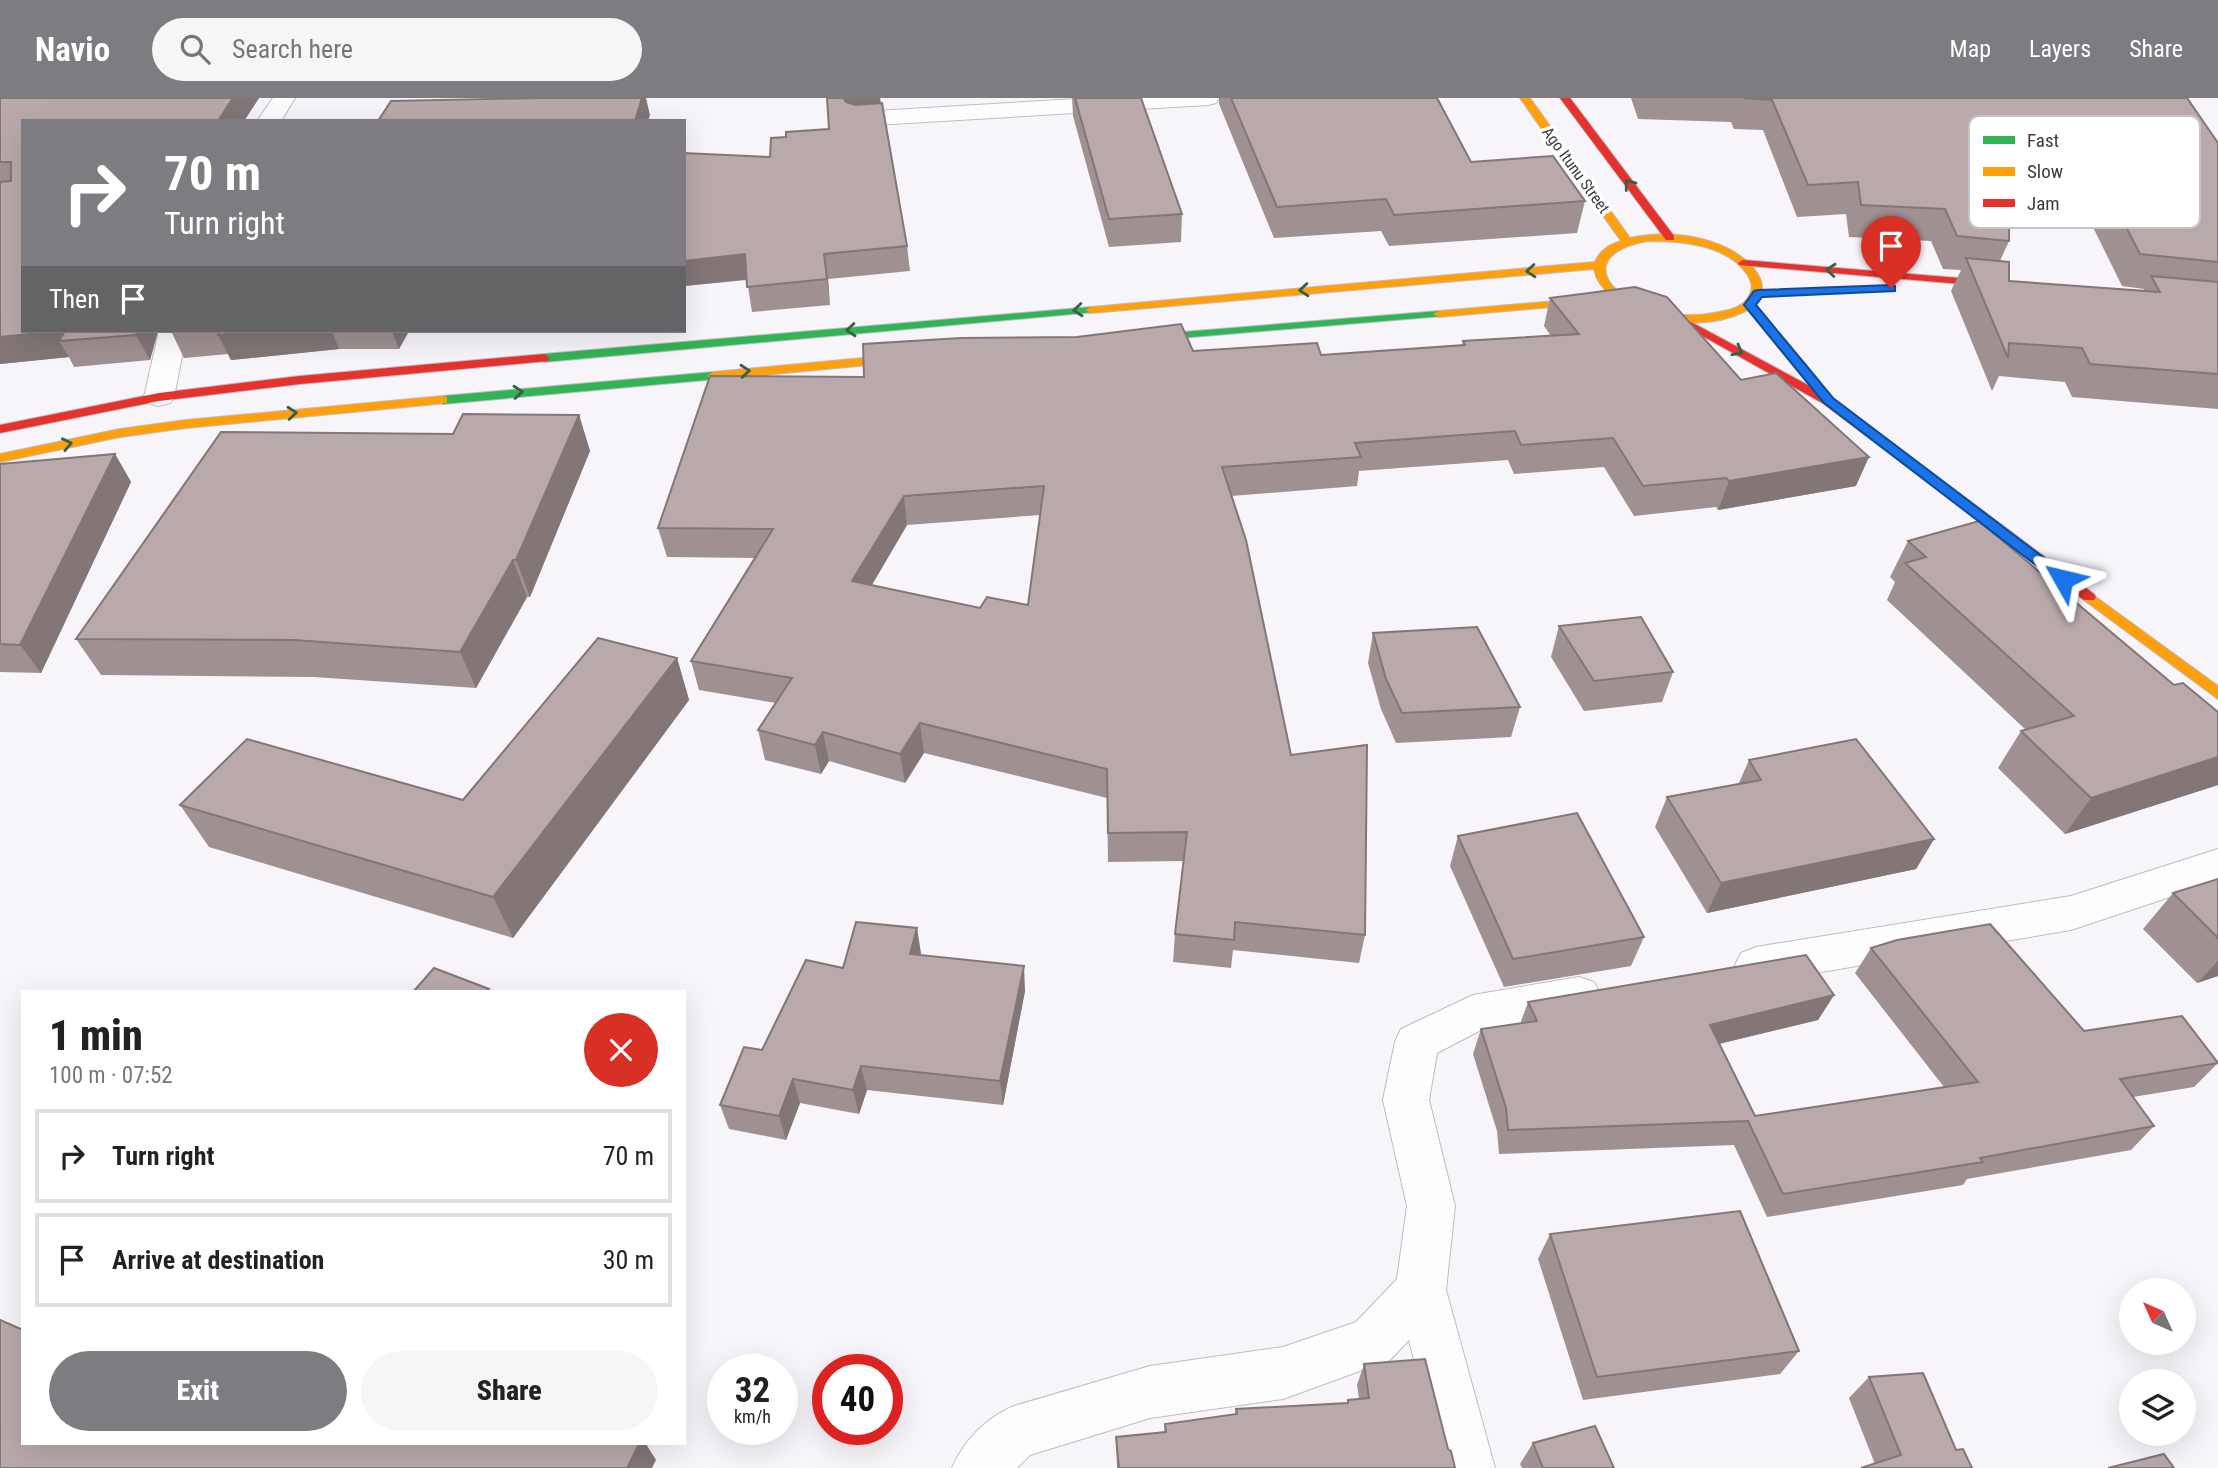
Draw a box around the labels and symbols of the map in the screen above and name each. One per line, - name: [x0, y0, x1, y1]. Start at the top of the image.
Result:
- legend: [1969, 116, 2200, 228]
- street label: Ago Itunu Street: [1538, 123, 1614, 217]
- text: Fast: [2027, 129, 2059, 152]
- text: Slow: [2027, 160, 2063, 183]
- one-way arrow: [1625, 179, 1637, 191]
- text: Jam: [2027, 192, 2060, 215]
- pin: [1861, 216, 1921, 288]
- one-way arrow: [1525, 263, 1536, 278]
- one-way arrow: [1825, 263, 1836, 278]
- one-way arrow: [1299, 282, 1310, 297]
- one-way arrow: [1072, 302, 1083, 317]
- one-way arrow: [845, 322, 856, 337]
- one-way arrow: [1731, 343, 1743, 356]
- one-way arrow: [740, 364, 751, 379]
- one-way arrow: [513, 385, 524, 400]
- one-way arrow: [286, 406, 298, 421]
- one-way arrow: [61, 437, 73, 452]
- position arrow: [2026, 542, 2100, 616]
- north arrow: [2119, 1278, 2196, 1354]
- speed limit sign: 40: [812, 1354, 903, 1445]

